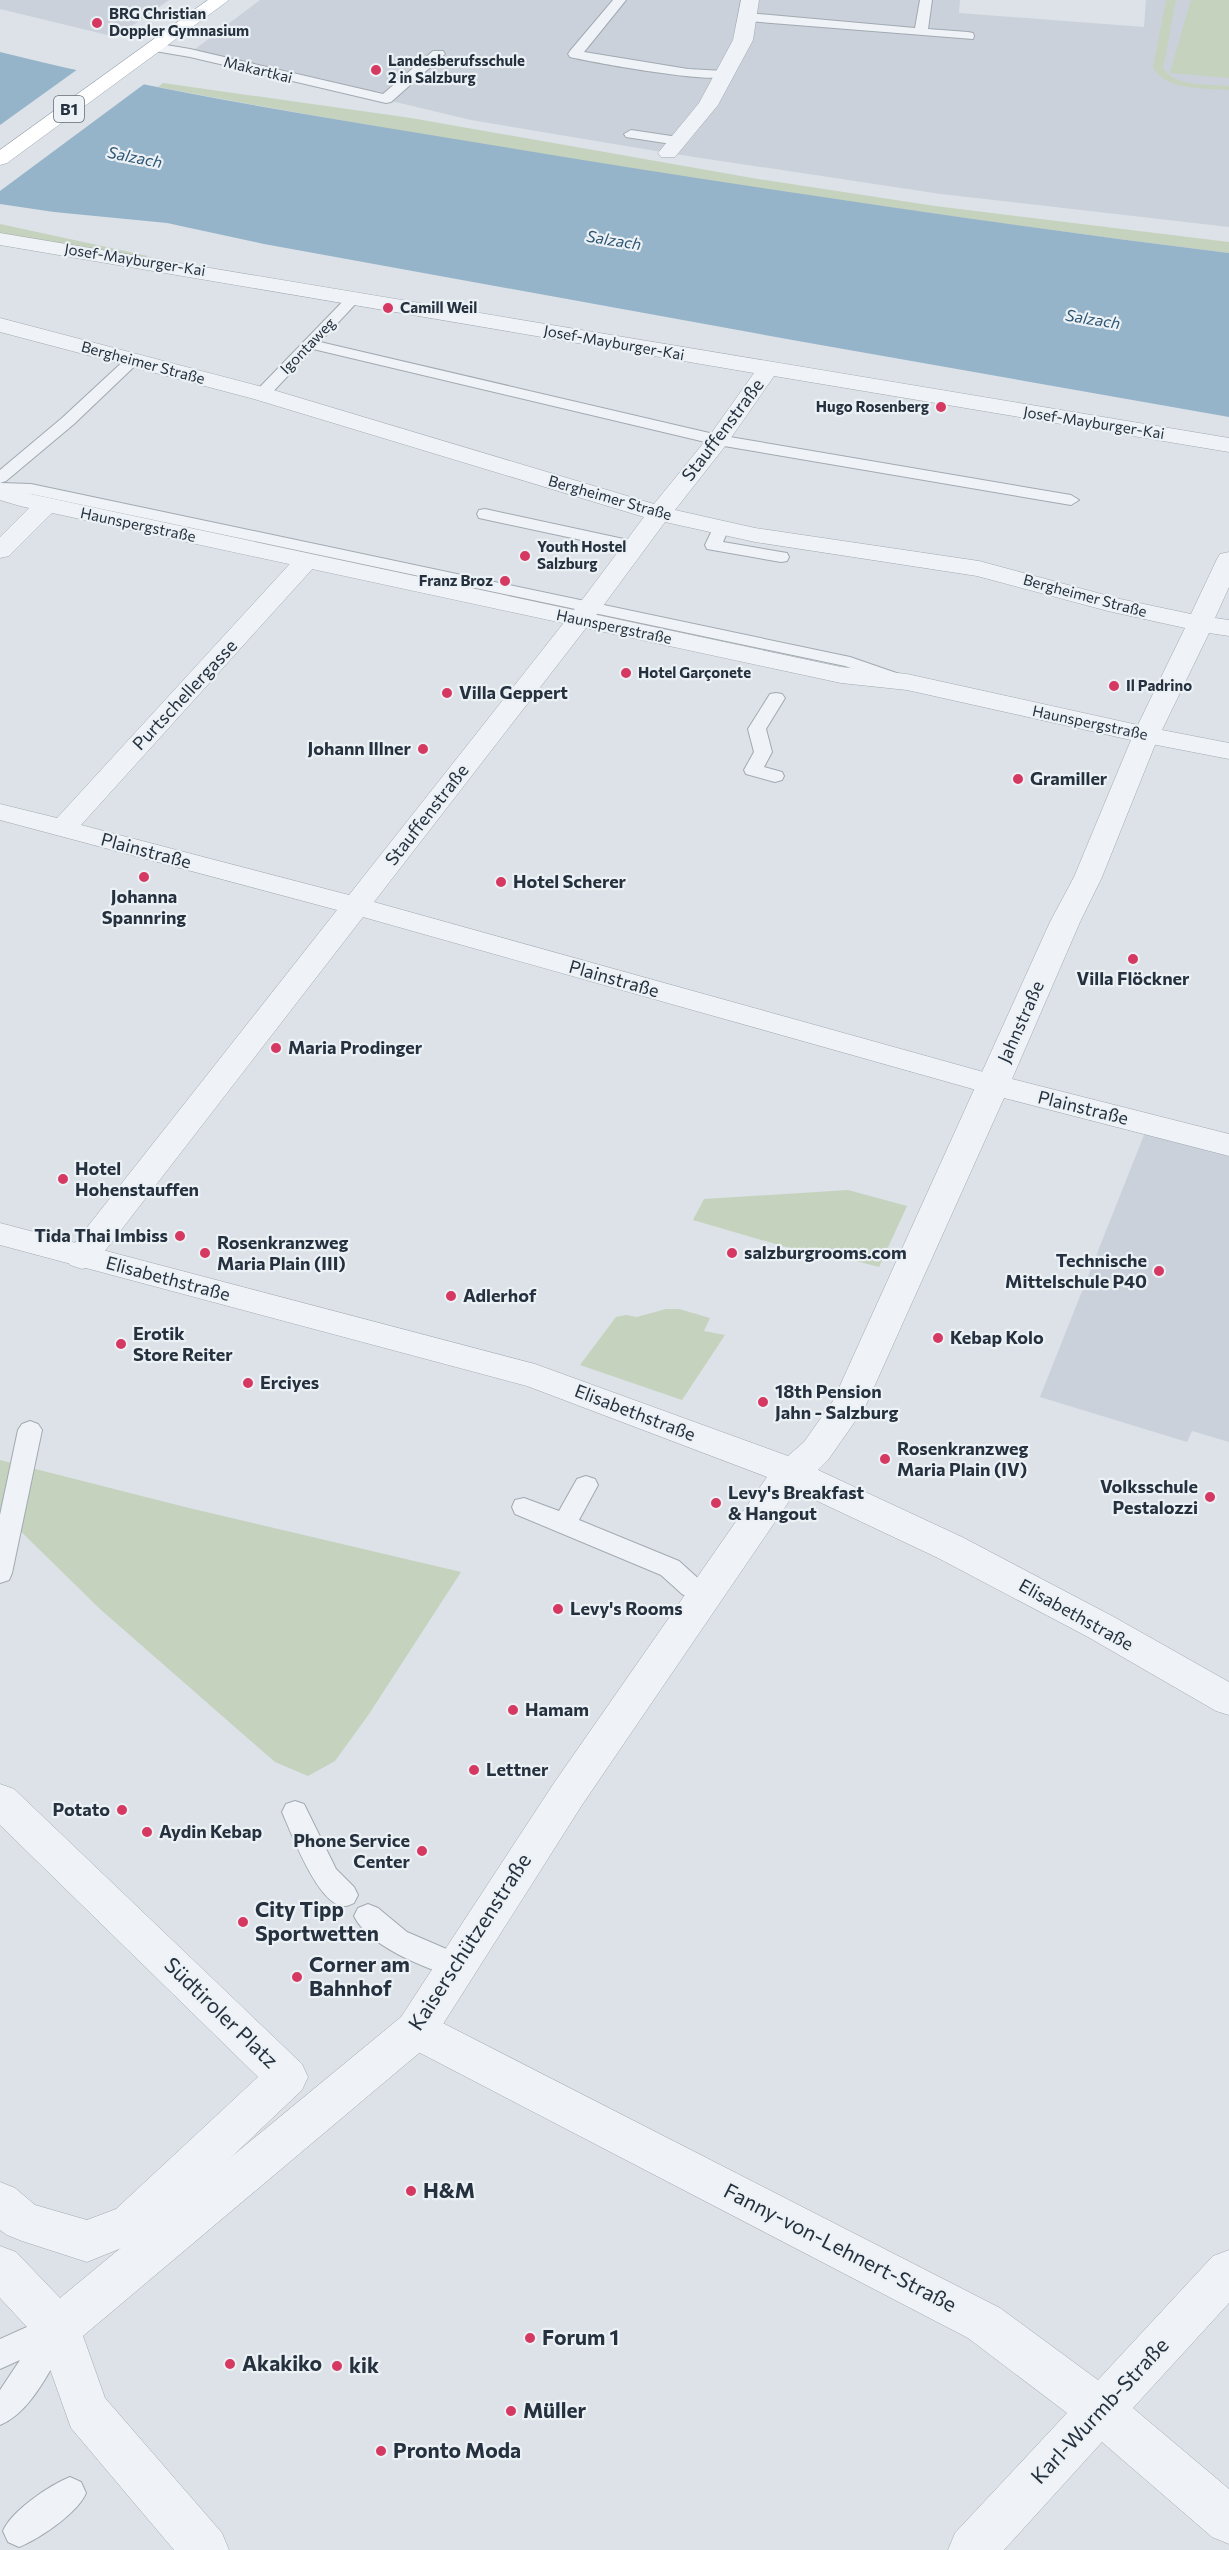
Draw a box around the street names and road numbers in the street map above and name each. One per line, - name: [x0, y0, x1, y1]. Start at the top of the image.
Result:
- street label: Makartkai: [222, 52, 294, 86]
- road number: B1: [54, 96, 84, 122]
- street label: Josef-Mayburger-Kai: [63, 239, 207, 279]
- street label: Igontaweg: [276, 313, 339, 377]
- street label: Josef-Mayburger-Kai: [542, 321, 686, 363]
- street label: Bergheimer Straße: [79, 337, 207, 387]
- street label: Stauffenstraße: [676, 374, 768, 485]
- street label: Josef-Mayburger-Kai: [1022, 402, 1166, 442]
- street label: Bergheimer Straße: [547, 471, 674, 523]
- street label: Haunspergstraße: [79, 503, 198, 545]
- street label: Bergheimer Straße: [1021, 570, 1149, 620]
- street label: Haunspergstraße: [555, 605, 674, 647]
- street label: Purtschellergasse: [127, 634, 241, 754]
- street label: Haunspergstraße: [1031, 701, 1150, 743]
- street label: Stauffenstraße: [380, 759, 473, 870]
- street label: Plainstraße: [99, 827, 194, 873]
- street label: Plainstraße: [567, 955, 662, 1001]
- street label: Jahnstraße: [992, 977, 1048, 1066]
- street label: Plainstraße: [1036, 1085, 1131, 1129]
- street label: Elisabethstraße: [104, 1251, 233, 1305]
- street label: Elisabethstraße: [572, 1379, 699, 1445]
- street label: Elisabethstraße: [1015, 1574, 1138, 1655]
- street label: Kaiserschützenstraße: [402, 1848, 535, 2034]
- street label: Südtiroler Platz: [160, 1951, 284, 2072]
- street label: Fanny-von-Lehnert-Straße: [720, 2177, 961, 2316]
- street label: Karl-Wurmb-Straße: [1025, 2332, 1173, 2488]

